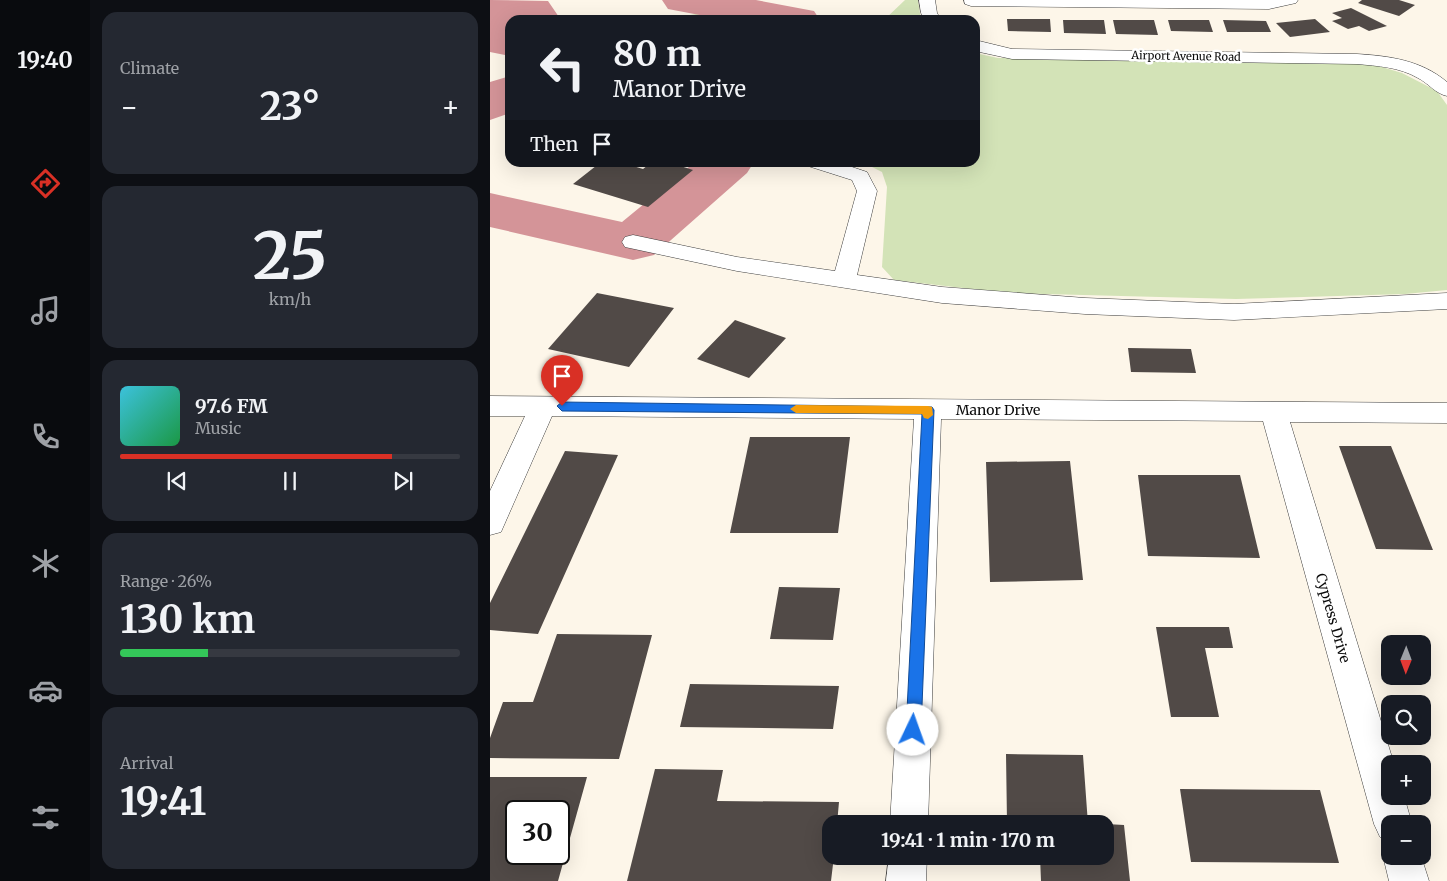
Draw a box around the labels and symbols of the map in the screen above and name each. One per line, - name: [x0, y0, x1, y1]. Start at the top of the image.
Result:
- street label: Airport Avenue Road: [1130, 48, 1241, 64]
- pin: [541, 355, 583, 406]
- street label: Manor Drive: [956, 401, 1040, 419]
- street label: Cypress Drive: [1312, 571, 1354, 665]
- north arrow: [1381, 635, 1431, 685]
- position arrow: [886, 703, 938, 755]
- speed limit sign: 30: [505, 800, 570, 865]

